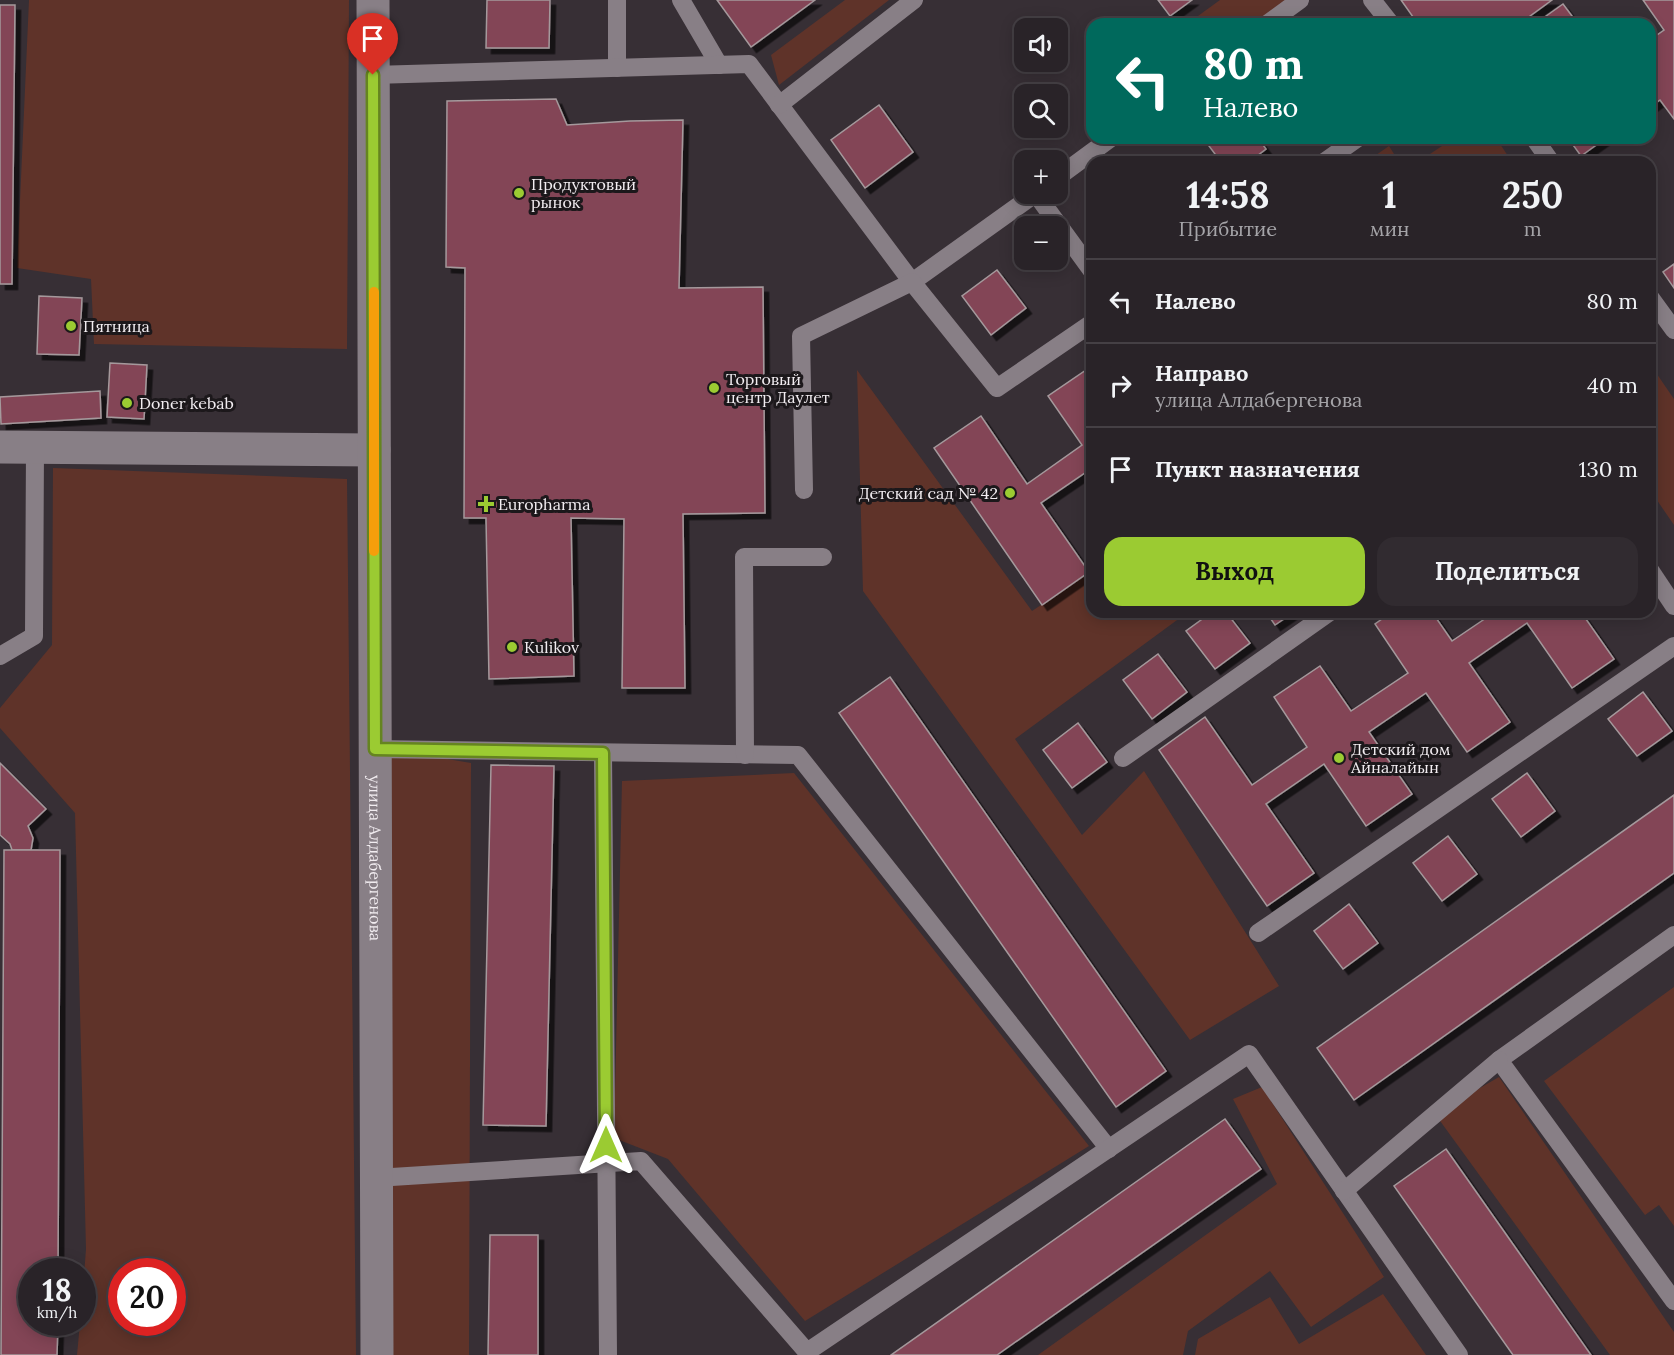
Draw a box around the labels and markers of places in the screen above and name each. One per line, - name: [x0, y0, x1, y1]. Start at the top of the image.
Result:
- pin: [347, 13, 398, 75]
- place label: Продуктовый рынок: [531, 174, 636, 212]
- marker: Продуктовый рынок: [512, 186, 526, 200]
- place label: Пятница: [83, 316, 150, 336]
- marker: Пятница: [64, 319, 78, 333]
- place label: Торговый центр Даулет: [726, 369, 830, 407]
- marker: Торговый центр Даулет: [707, 381, 721, 395]
- place label: Doner kebab: [139, 393, 234, 413]
- marker: Doner kebab: [120, 396, 134, 410]
- place label: Детский сад № 42: [859, 483, 998, 503]
- marker: Детский сад № 42: [1003, 486, 1017, 500]
- place label: Europharma: [498, 494, 590, 514]
- marker: Europharma: [479, 497, 493, 511]
- place label: Kulikov: [524, 637, 580, 657]
- marker: Kulikov: [505, 640, 519, 654]
- place label: Детский дом Айналайын: [1350, 739, 1451, 777]
- marker: Детский дом Айналайын: [1332, 751, 1346, 765]

